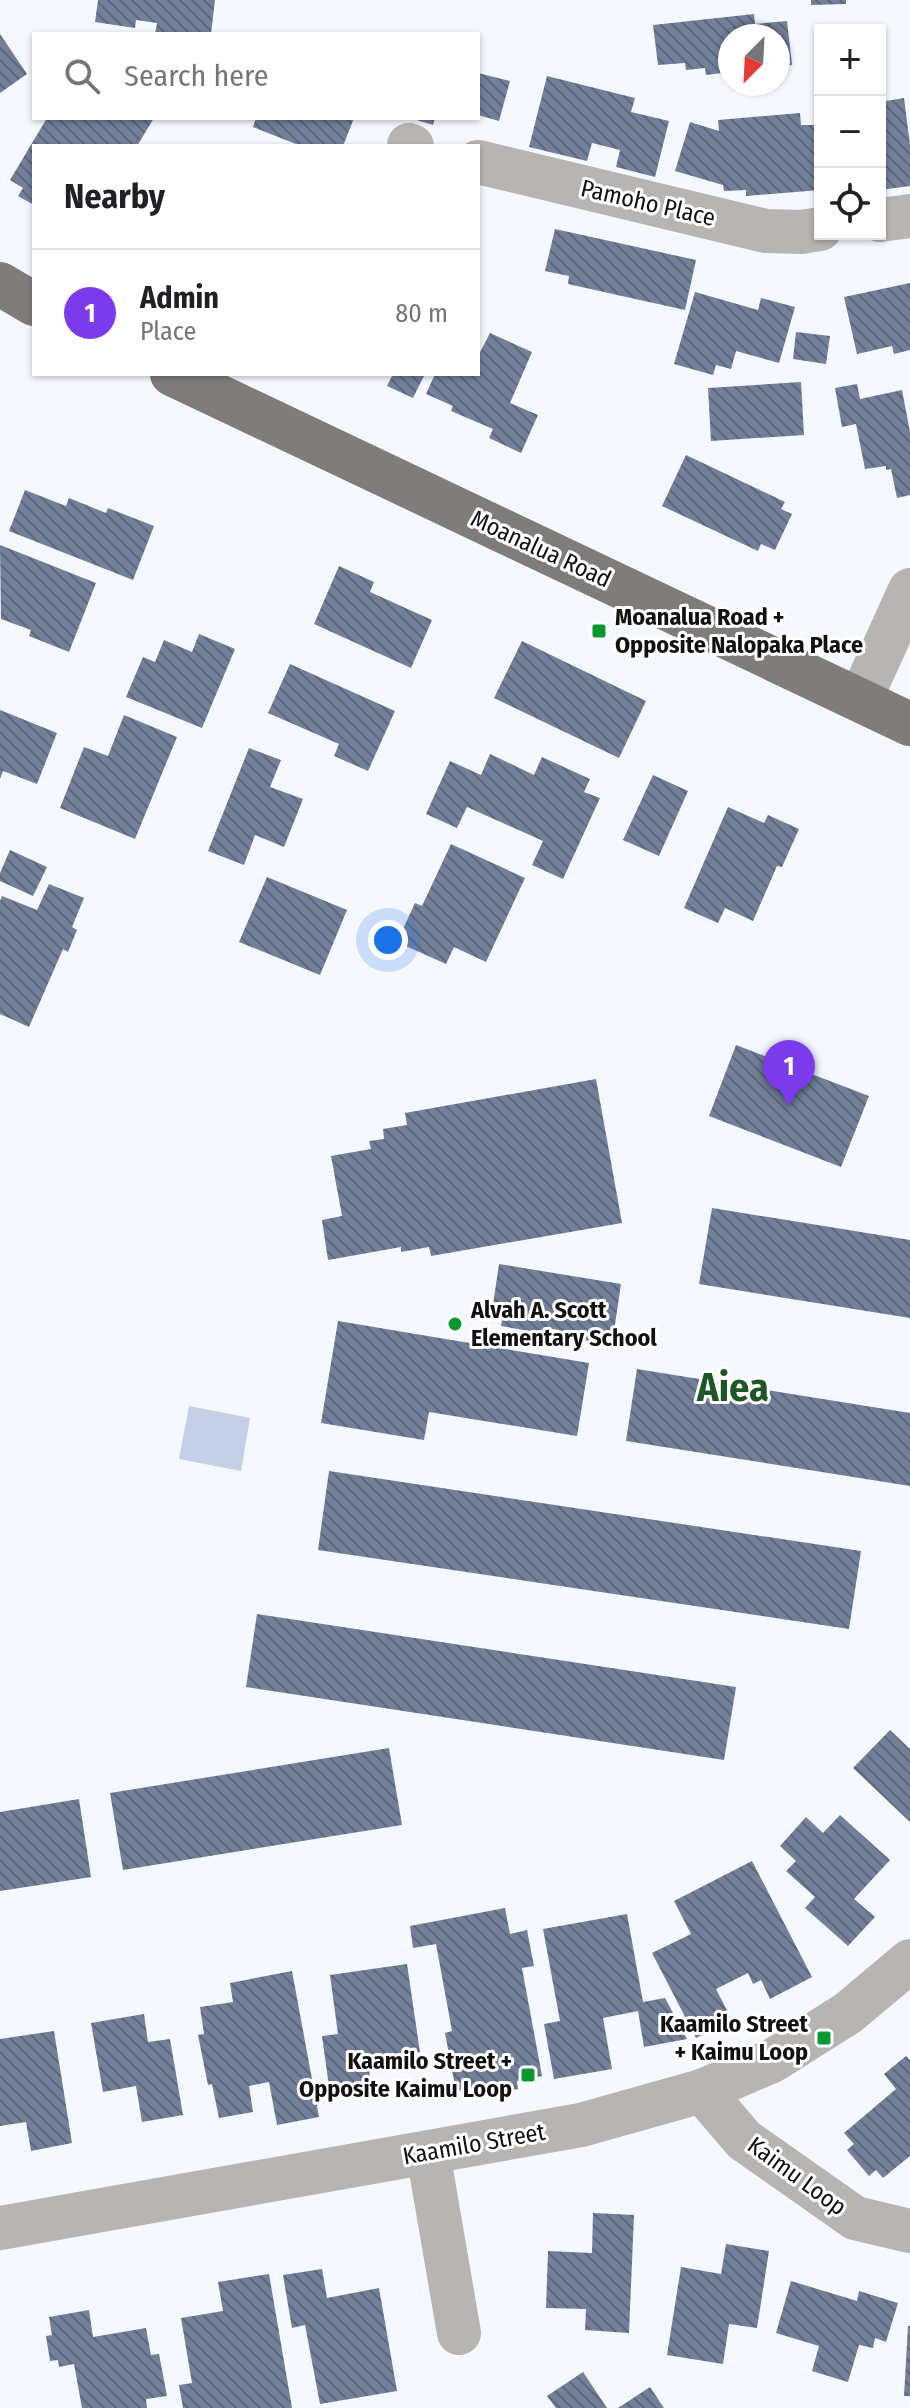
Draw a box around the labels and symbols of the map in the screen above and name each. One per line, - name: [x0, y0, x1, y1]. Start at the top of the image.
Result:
- north arrow: [718, 24, 790, 96]
- street label: Pamoho Place: [578, 174, 718, 232]
- street label: Moanalua Road: [466, 504, 616, 594]
- place label: Moanalua Road + Opposite Nalopaka Place: [615, 603, 863, 659]
- marker: Moanalua Road + Opposite Nalopaka Place: [590, 622, 608, 640]
- your location: [368, 920, 408, 960]
- pin: 1: [763, 1040, 815, 1106]
- place label: Alvah A. Scott Elementary School: [470, 1296, 657, 1352]
- marker: Alvah A. Scott Elementary School: [446, 1315, 464, 1333]
- district label: Aiea: [696, 1364, 769, 1412]
- place label: Kaamilo Street + Kaimu Loop: [660, 2010, 809, 2066]
- marker: Kaamilo Street + Kaimu Loop: [815, 2029, 833, 2047]
- place label: Kaamilo Street + Opposite Kaimu Loop: [299, 2047, 512, 2103]
- marker: Kaamilo Street + Opposite Kaimu Loop: [519, 2066, 537, 2084]
- street label: Kaamilo Street: [401, 2118, 547, 2170]
- street label: Kaimu Loop: [742, 2131, 852, 2221]

